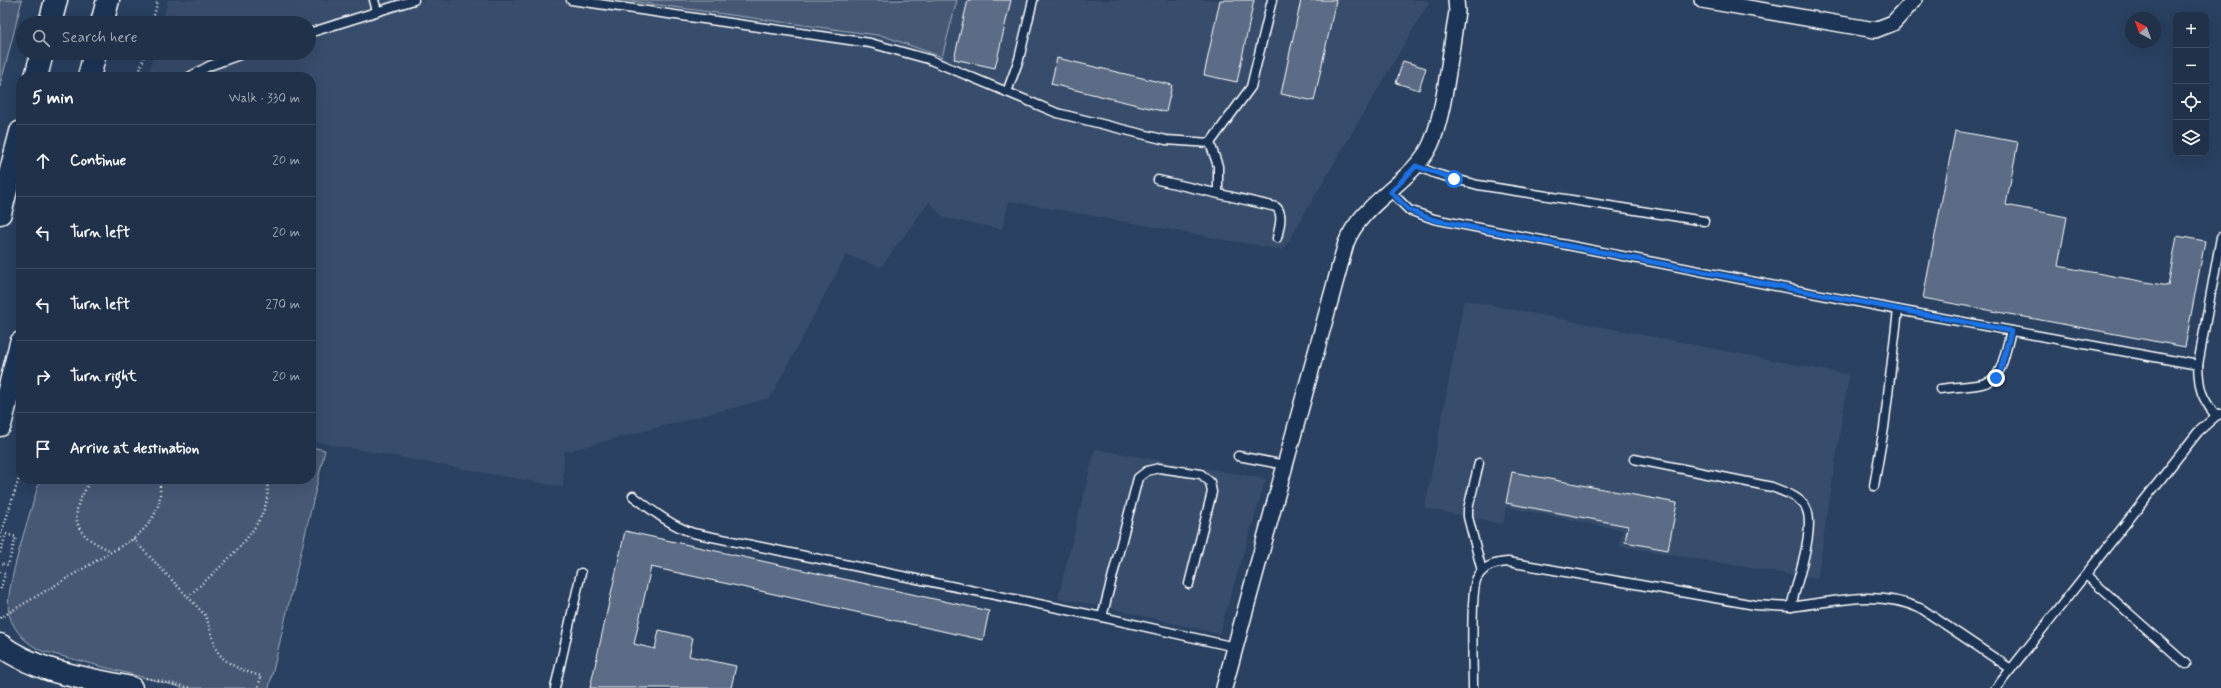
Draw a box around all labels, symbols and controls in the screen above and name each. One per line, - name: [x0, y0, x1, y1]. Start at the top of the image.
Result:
- north arrow: [2125, 12, 2161, 48]
- map controls: [2173, 12, 2209, 156]
- button: +: [2173, 12, 2209, 48]
- search box: [16, 16, 316, 60]
- icon: search: [30, 27, 52, 49]
- text: Search here: [62, 28, 138, 48]
- button: −: [2173, 48, 2209, 84]
- button: locate: [2173, 84, 2209, 120]
- text: 5 min: [32, 87, 74, 109]
- text: Walk · 330 m: [229, 90, 300, 107]
- button: layers: [2173, 120, 2209, 156]
- icon: ahead: [32, 150, 54, 172]
- text: Continue: [70, 151, 126, 171]
- text: 20 m: [272, 152, 300, 169]
- route start: [1445, 170, 1463, 188]
- icon: left: [32, 222, 54, 244]
- text: Turn left: [70, 223, 130, 243]
- text: 20 m: [272, 224, 300, 241]
- icon: left: [32, 294, 54, 316]
- text: Turn left: [70, 295, 130, 315]
- text: 270 m: [265, 296, 300, 313]
- icon: right: [32, 366, 54, 388]
- text: Turn right: [70, 367, 137, 387]
- text: 20 m: [272, 368, 300, 385]
- route end: [1987, 369, 2005, 387]
- icon: arrive: [32, 438, 54, 460]
- text: Arrive at destination: [70, 439, 199, 459]

